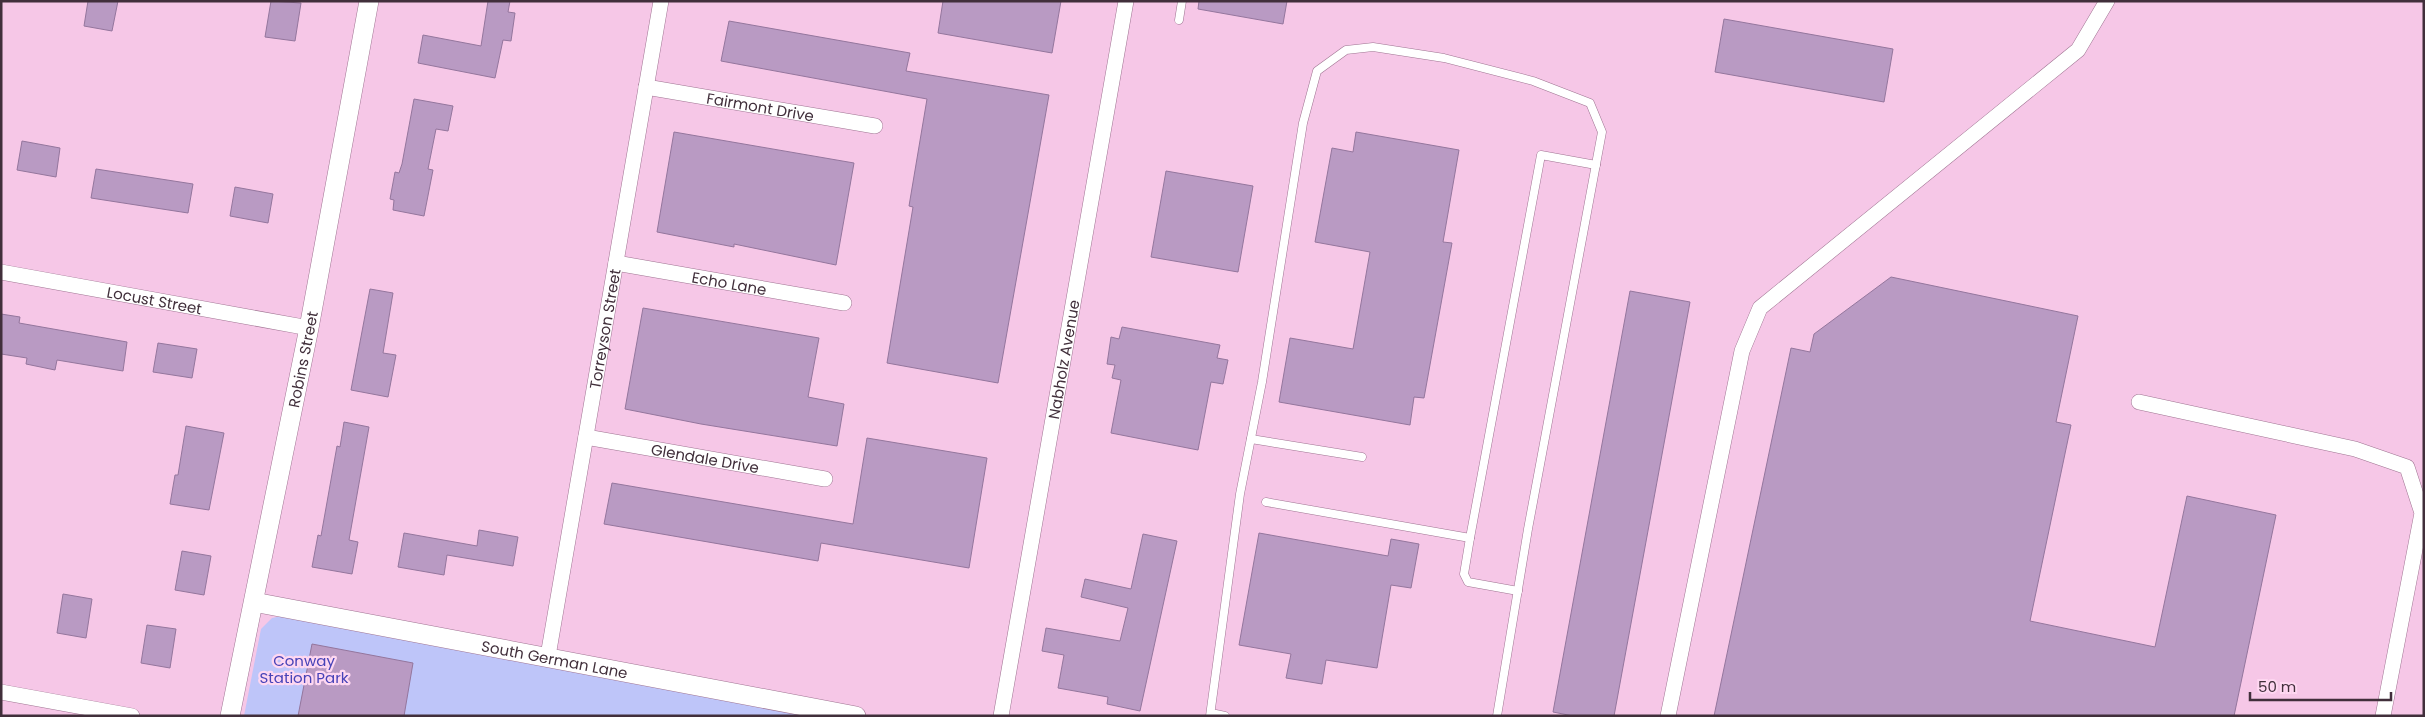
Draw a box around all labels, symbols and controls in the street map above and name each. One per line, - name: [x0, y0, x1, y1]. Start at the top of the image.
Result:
- street label: Fairmont Drive: [705, 87, 816, 126]
- street label: Echo Lane: [690, 266, 768, 300]
- street label: Torreyson Street: [584, 267, 625, 391]
- street label: Locust Street: [105, 281, 204, 319]
- street label: Nabholz Avenue: [1043, 298, 1084, 421]
- street label: Robins Street: [283, 309, 322, 409]
- street label: Glendale Drive: [650, 438, 761, 478]
- street label: South German Lane: [480, 635, 630, 683]
- park label: Conway Station Park: [260, 650, 349, 688]
- scale bar: [2250, 670, 2391, 702]
- text: 50 m: [2258, 676, 2296, 697]

